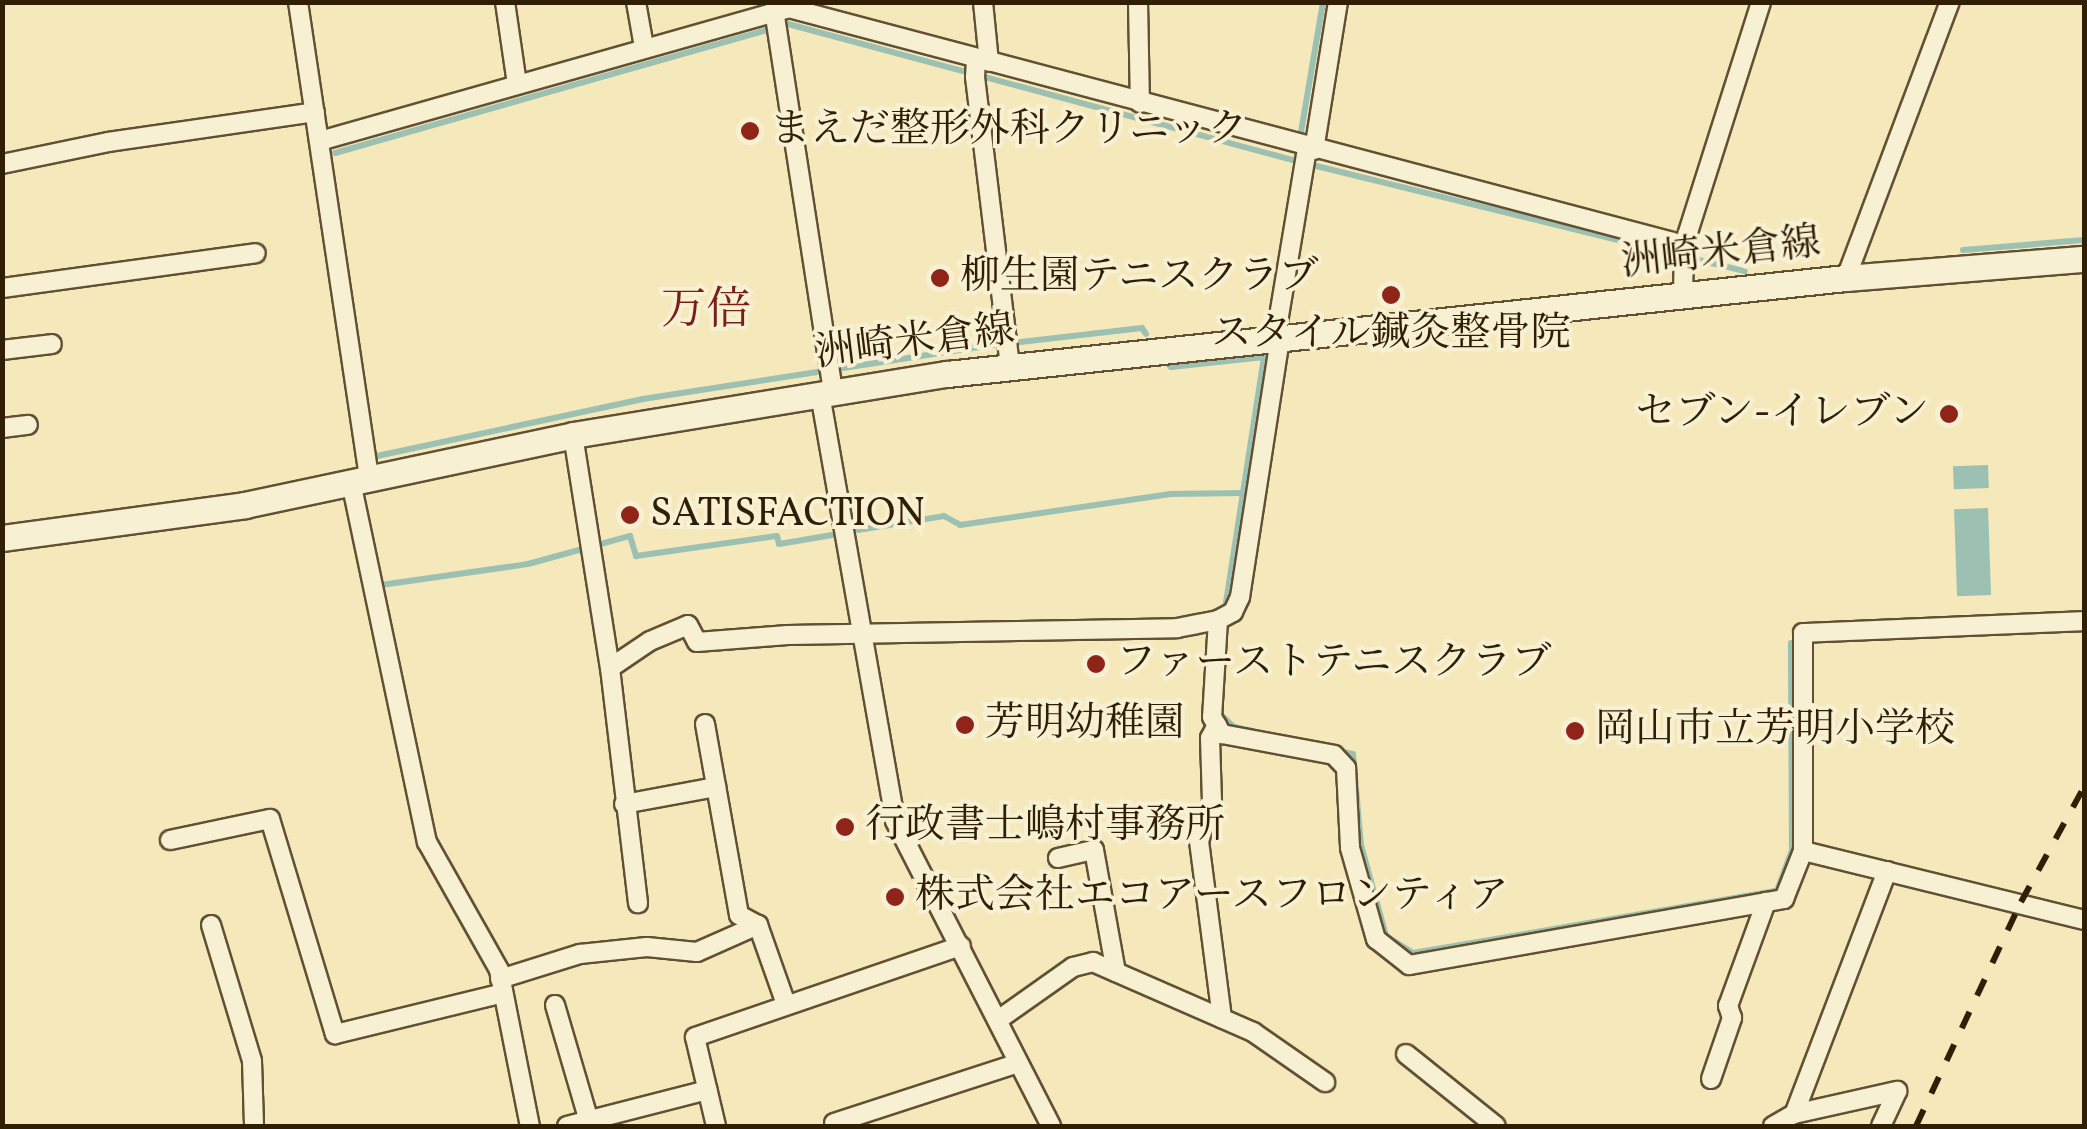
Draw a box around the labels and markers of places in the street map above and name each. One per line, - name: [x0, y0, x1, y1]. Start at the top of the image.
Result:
- place label: まえだ整形外科クリニック: [770, 107, 1250, 155]
- marker: まえだ整形外科クリニック: [739, 120, 761, 142]
- place label: 柳生園テニスクラブ: [960, 254, 1320, 302]
- marker: 柳生園テニスクラブ: [929, 267, 951, 289]
- marker: スタイル鍼灸整骨院: [1380, 284, 1402, 306]
- place label: スタイル鍼灸整骨院: [1211, 311, 1571, 359]
- place label: セブン-イレブン: [1632, 390, 1929, 438]
- marker: セブン-イレブン: [1938, 403, 1960, 425]
- place label: SATISFACTION: [650, 491, 925, 539]
- marker: SATISFACTION: [619, 504, 641, 526]
- place label: ファーストテニスクラブ: [1116, 640, 1556, 688]
- marker: ファーストテニスクラブ: [1085, 653, 1107, 675]
- place label: 芳明幼稚園: [985, 701, 1185, 749]
- place label: 岡山市立芳明小学校: [1595, 707, 1955, 755]
- marker: 芳明幼稚園: [954, 714, 976, 736]
- marker: 岡山市立芳明小学校: [1564, 720, 1586, 742]
- place label: 行政書士嶋村事務所: [865, 803, 1225, 851]
- marker: 行政書士嶋村事務所: [834, 816, 856, 838]
- place label: 株式会社エコアースフロンティア: [915, 873, 1514, 921]
- marker: 株式会社エコアースフロンティア: [884, 886, 906, 908]

